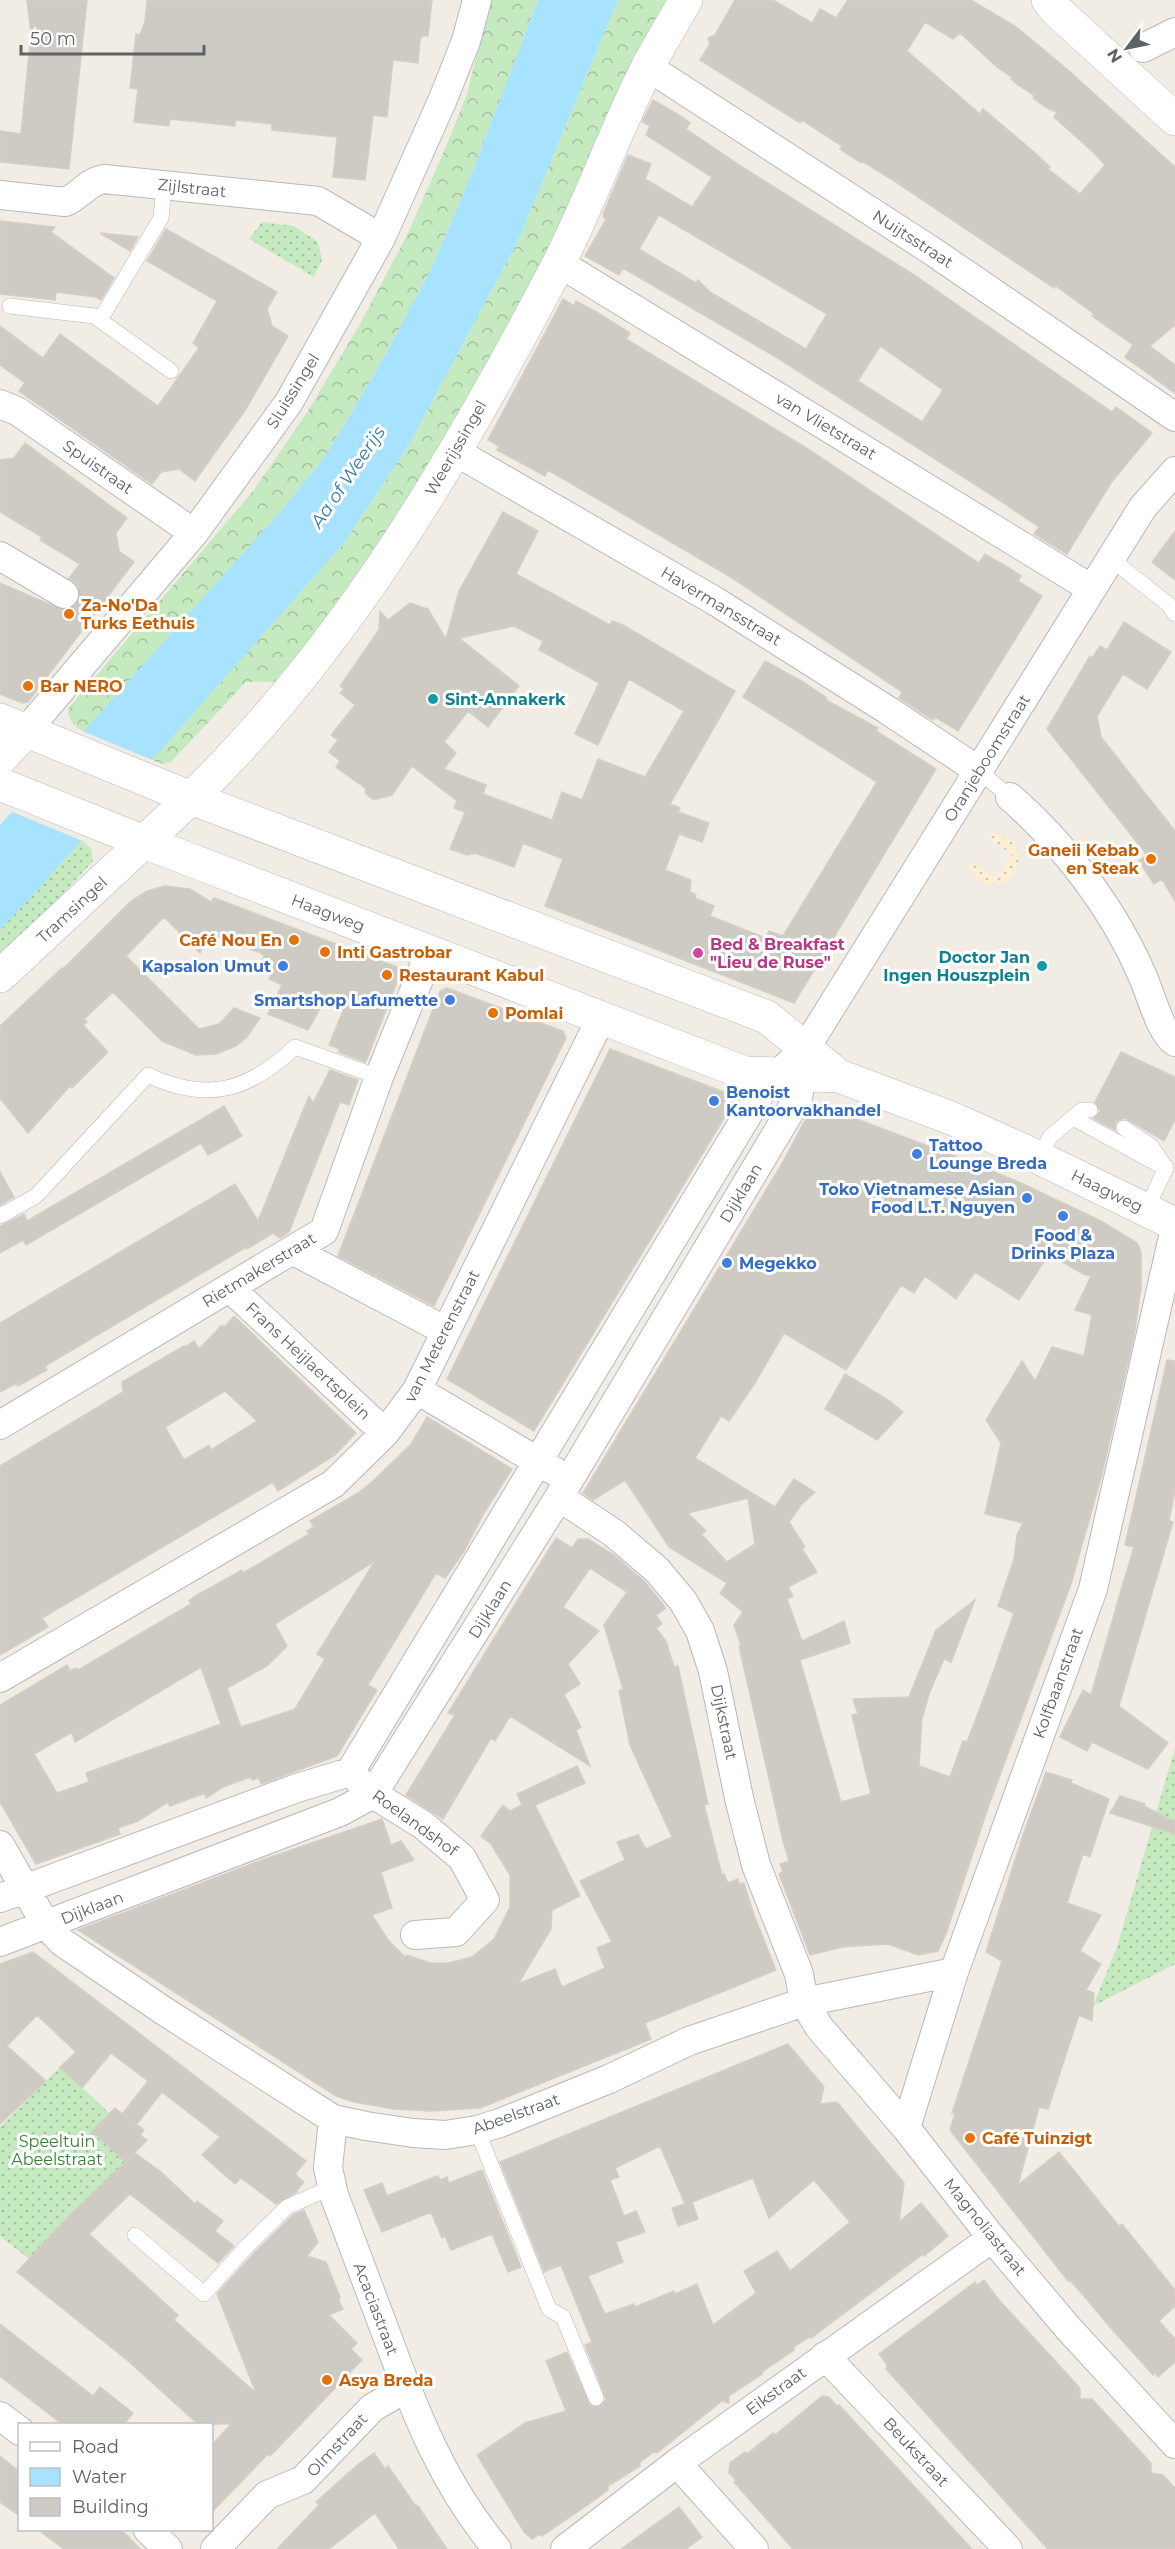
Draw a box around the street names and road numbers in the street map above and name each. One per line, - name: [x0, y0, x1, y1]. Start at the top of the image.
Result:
- street label: Zijlstraat: [157, 175, 228, 201]
- street label: Nuijtsstraat: [869, 206, 957, 272]
- street label: Sluissingel: [262, 350, 324, 432]
- street label: van Vlietstraat: [772, 389, 880, 464]
- street label: Weerijssingel: [421, 397, 491, 499]
- street label: Spuistraat: [59, 436, 137, 498]
- street label: Havermansstraat: [657, 563, 785, 650]
- street label: Oranjeboomstraat: [940, 690, 1034, 825]
- street label: Tramsingel: [33, 873, 111, 947]
- street label: Haagweg: [289, 890, 367, 936]
- street label: Dijklaan: [716, 1160, 766, 1226]
- street label: Haagweg: [1068, 1166, 1146, 1216]
- street label: Rietmakerstraat: [199, 1228, 320, 1311]
- street label: van Meterenstraat: [400, 1266, 484, 1405]
- street label: Frans Heijlaertsplein: [242, 1298, 374, 1424]
- street label: Dijklaan: [465, 1576, 515, 1642]
- street label: Kolfbaanstraat: [1029, 1624, 1087, 1741]
- street label: Dijkstraat: [707, 1683, 741, 1762]
- street label: Roelandshof: [369, 1786, 462, 1861]
- street label: Dijklaan: [58, 1887, 126, 1929]
- street label: Abeelstraat: [470, 2089, 563, 2139]
- street label: Magnoliastraat: [940, 2174, 1030, 2280]
- street label: Acaciastraat: [350, 2260, 403, 2359]
- street label: Eikstraat: [742, 2363, 810, 2419]
- street label: Olmstraat: [303, 2409, 372, 2481]
- street label: Beukstraat: [879, 2414, 953, 2491]

